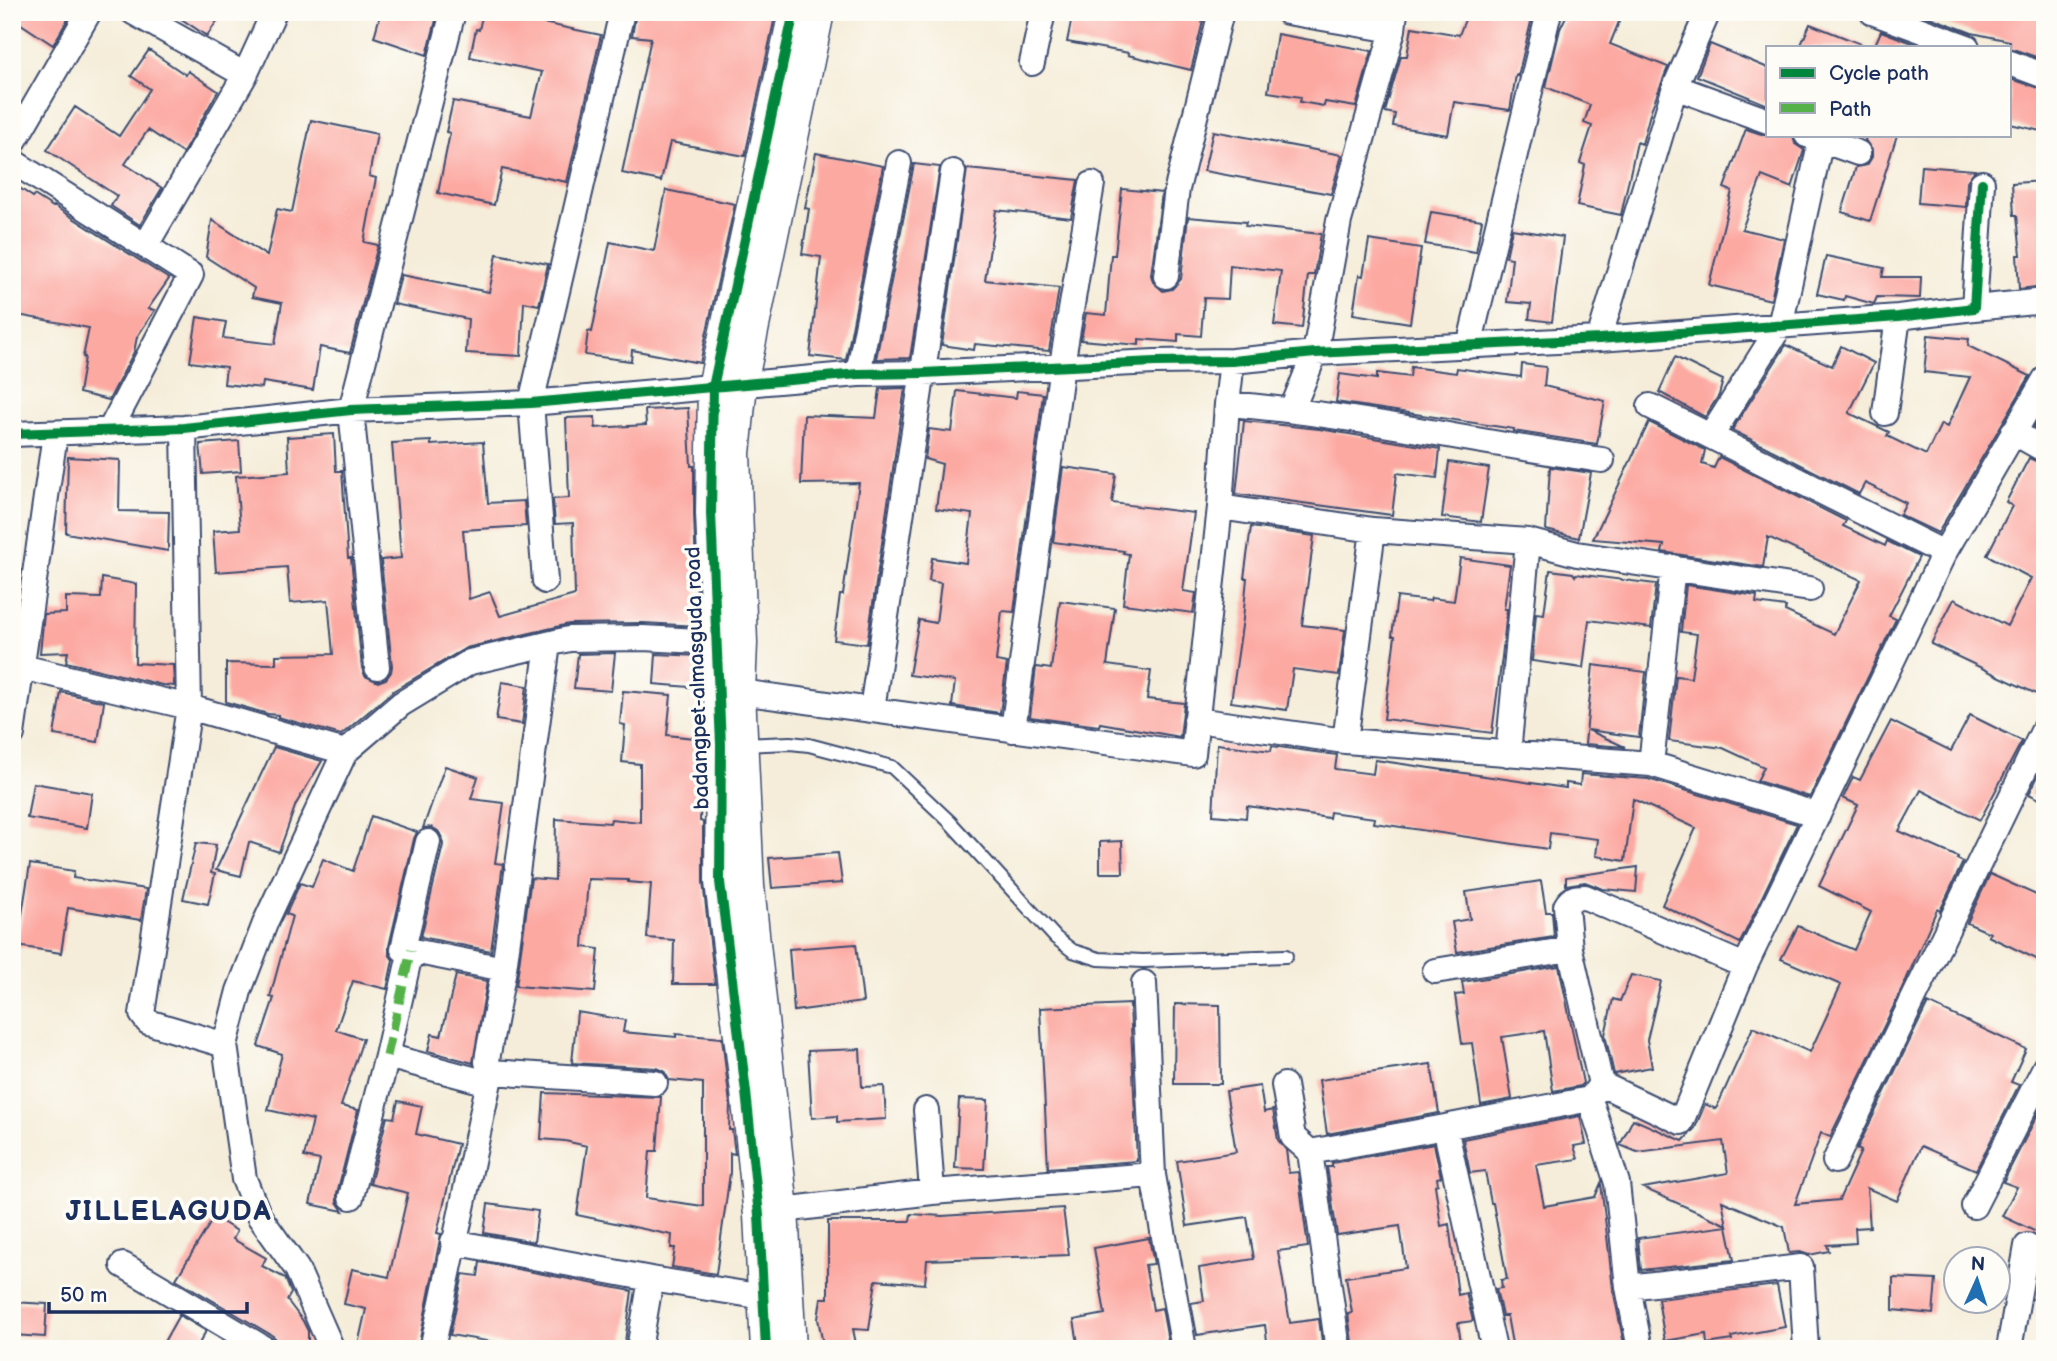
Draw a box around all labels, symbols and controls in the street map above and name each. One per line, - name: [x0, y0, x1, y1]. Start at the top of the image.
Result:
- legend: [1766, 46, 2011, 136]
- text: Cycle path: [1829, 61, 1929, 86]
- text: Path: [1829, 97, 1871, 122]
- street label: badangpet-almasguda road: [680, 546, 715, 810]
- district label: JILLELAGUDA: [65, 1195, 273, 1228]
- north arrow: [1941, 1246, 2011, 1316]
- text: N: [1970, 1253, 1986, 1276]
- scale bar: [49, 1270, 247, 1314]
- text: 50 m: [60, 1283, 107, 1308]

